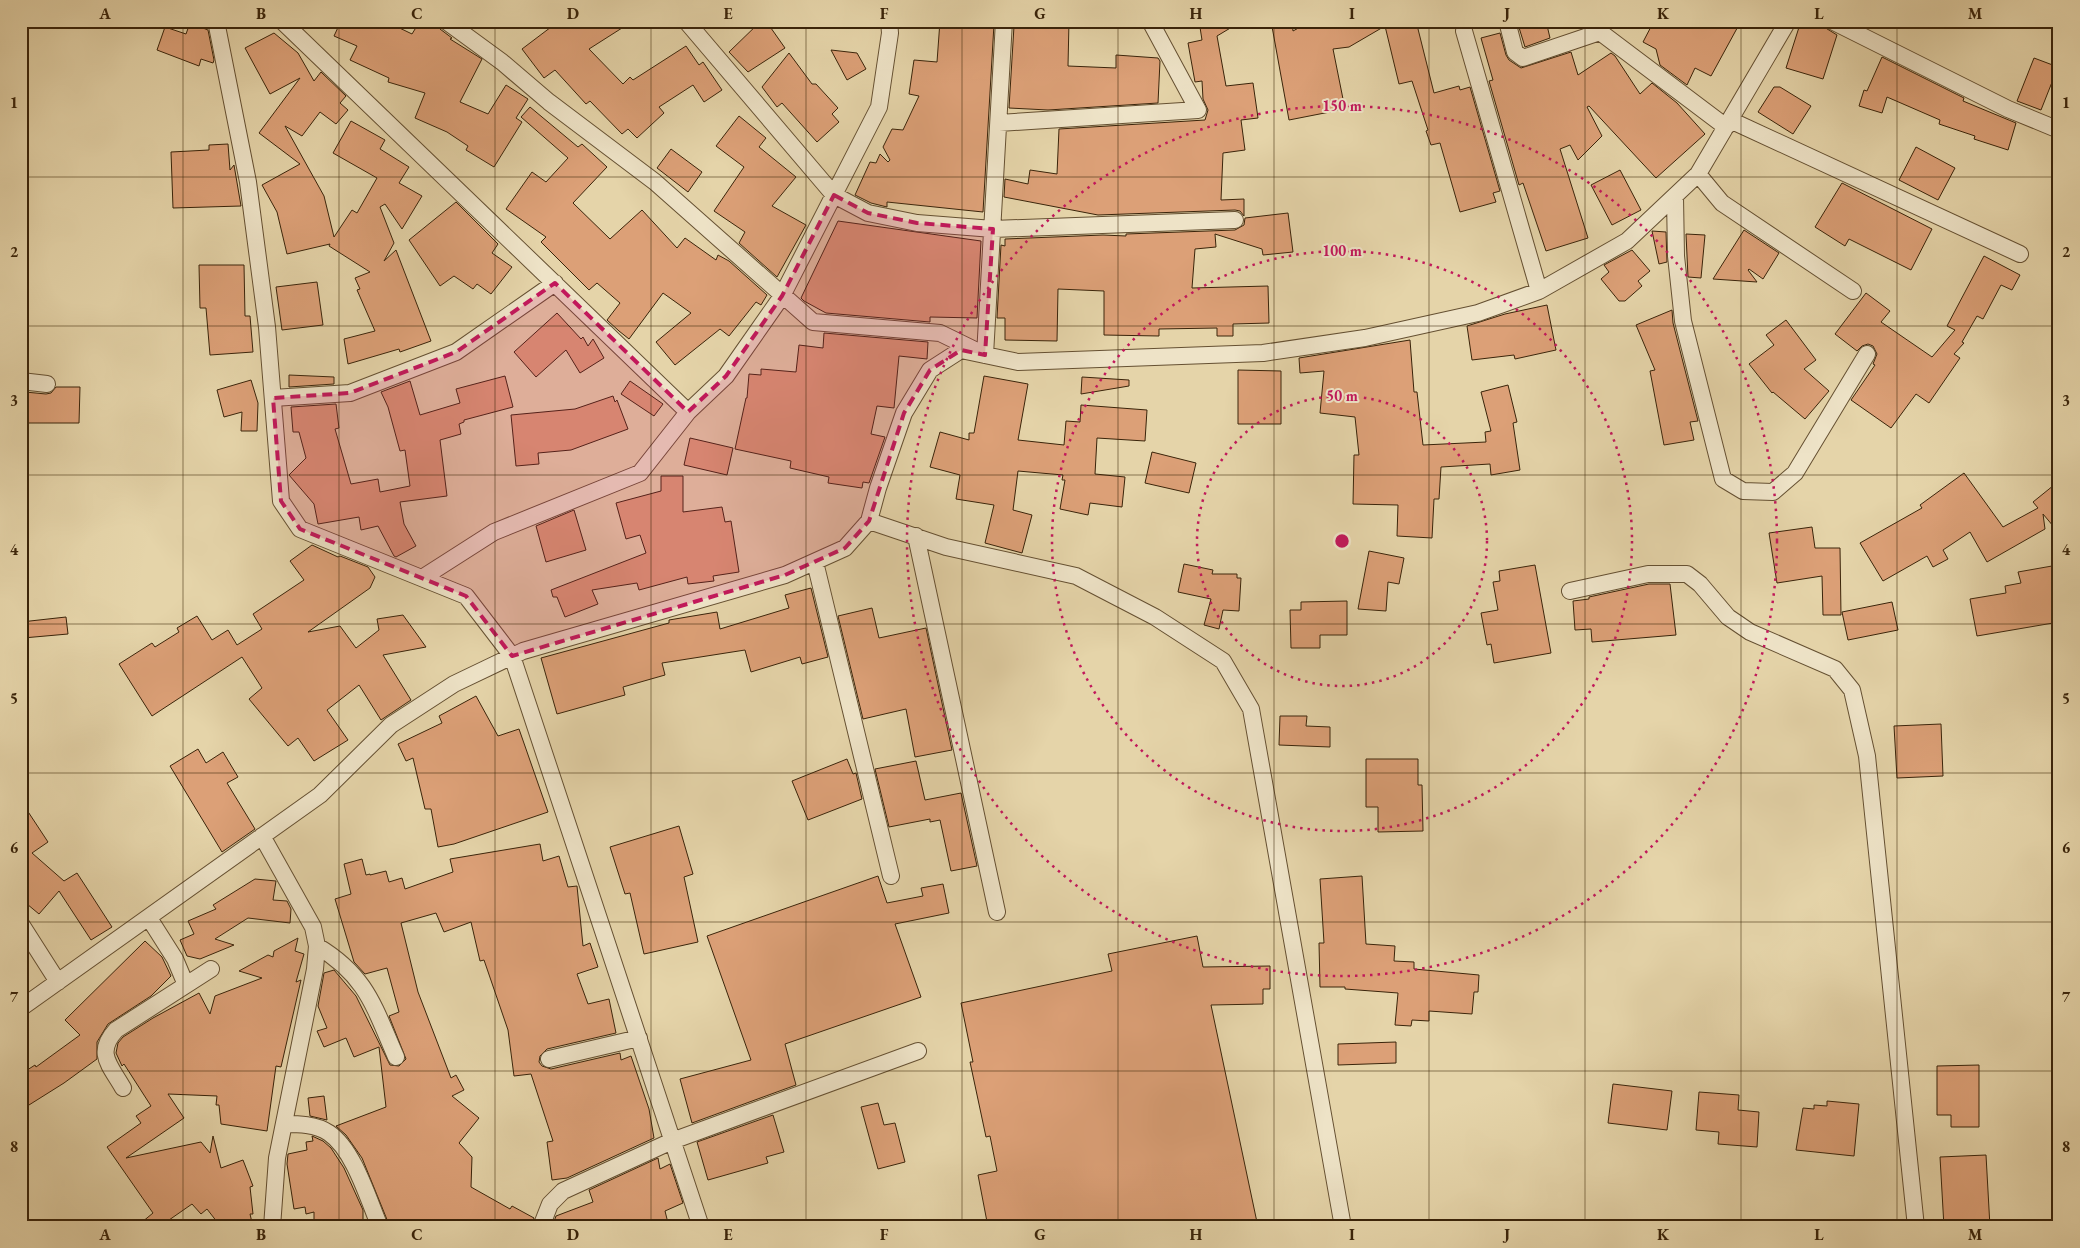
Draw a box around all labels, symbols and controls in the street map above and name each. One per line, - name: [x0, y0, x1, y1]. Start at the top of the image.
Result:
- text: A: [98, 3, 111, 24]
- text: B: [256, 3, 266, 24]
- text: C: [411, 3, 423, 24]
- text: D: [567, 3, 579, 24]
- text: E: [723, 3, 733, 24]
- text: F: [880, 3, 889, 24]
- text: G: [1034, 3, 1046, 24]
- text: H: [1190, 3, 1203, 24]
- text: I: [1349, 3, 1355, 24]
- text: J: [1502, 3, 1510, 24]
- text: K: [1657, 3, 1670, 24]
- text: L: [1814, 3, 1824, 24]
- text: M: [1968, 3, 1983, 24]
- text: 1: [10, 92, 18, 113]
- text: 1: [2062, 92, 2070, 113]
- text: 150 m: [1322, 96, 1362, 115]
- text: 2: [10, 241, 19, 262]
- text: 100 m: [1322, 241, 1362, 260]
- text: 2: [2062, 241, 2071, 262]
- text: 50 m: [1326, 386, 1358, 405]
- text: 3: [10, 390, 18, 411]
- text: 3: [2062, 390, 2070, 411]
- centre of rings: [1333, 532, 1351, 550]
- text: 4: [10, 539, 19, 560]
- text: 4: [2062, 539, 2071, 560]
- text: 5: [10, 688, 18, 709]
- text: 5: [2062, 688, 2070, 709]
- text: 6: [10, 837, 19, 858]
- text: 6: [2062, 837, 2071, 858]
- text: 7: [10, 986, 19, 1007]
- text: 7: [2062, 986, 2071, 1007]
- text: 8: [10, 1136, 18, 1157]
- text: 8: [2062, 1136, 2070, 1157]
- text: A: [98, 1224, 111, 1245]
- text: B: [256, 1224, 266, 1245]
- text: C: [411, 1224, 423, 1245]
- text: D: [567, 1224, 579, 1245]
- text: E: [723, 1224, 733, 1245]
- text: F: [880, 1224, 889, 1245]
- text: G: [1034, 1224, 1046, 1245]
- text: H: [1190, 1224, 1203, 1245]
- text: I: [1349, 1224, 1355, 1245]
- text: J: [1502, 1224, 1510, 1245]
- text: K: [1657, 1224, 1670, 1245]
- text: L: [1814, 1224, 1824, 1245]
- text: M: [1968, 1224, 1983, 1245]

